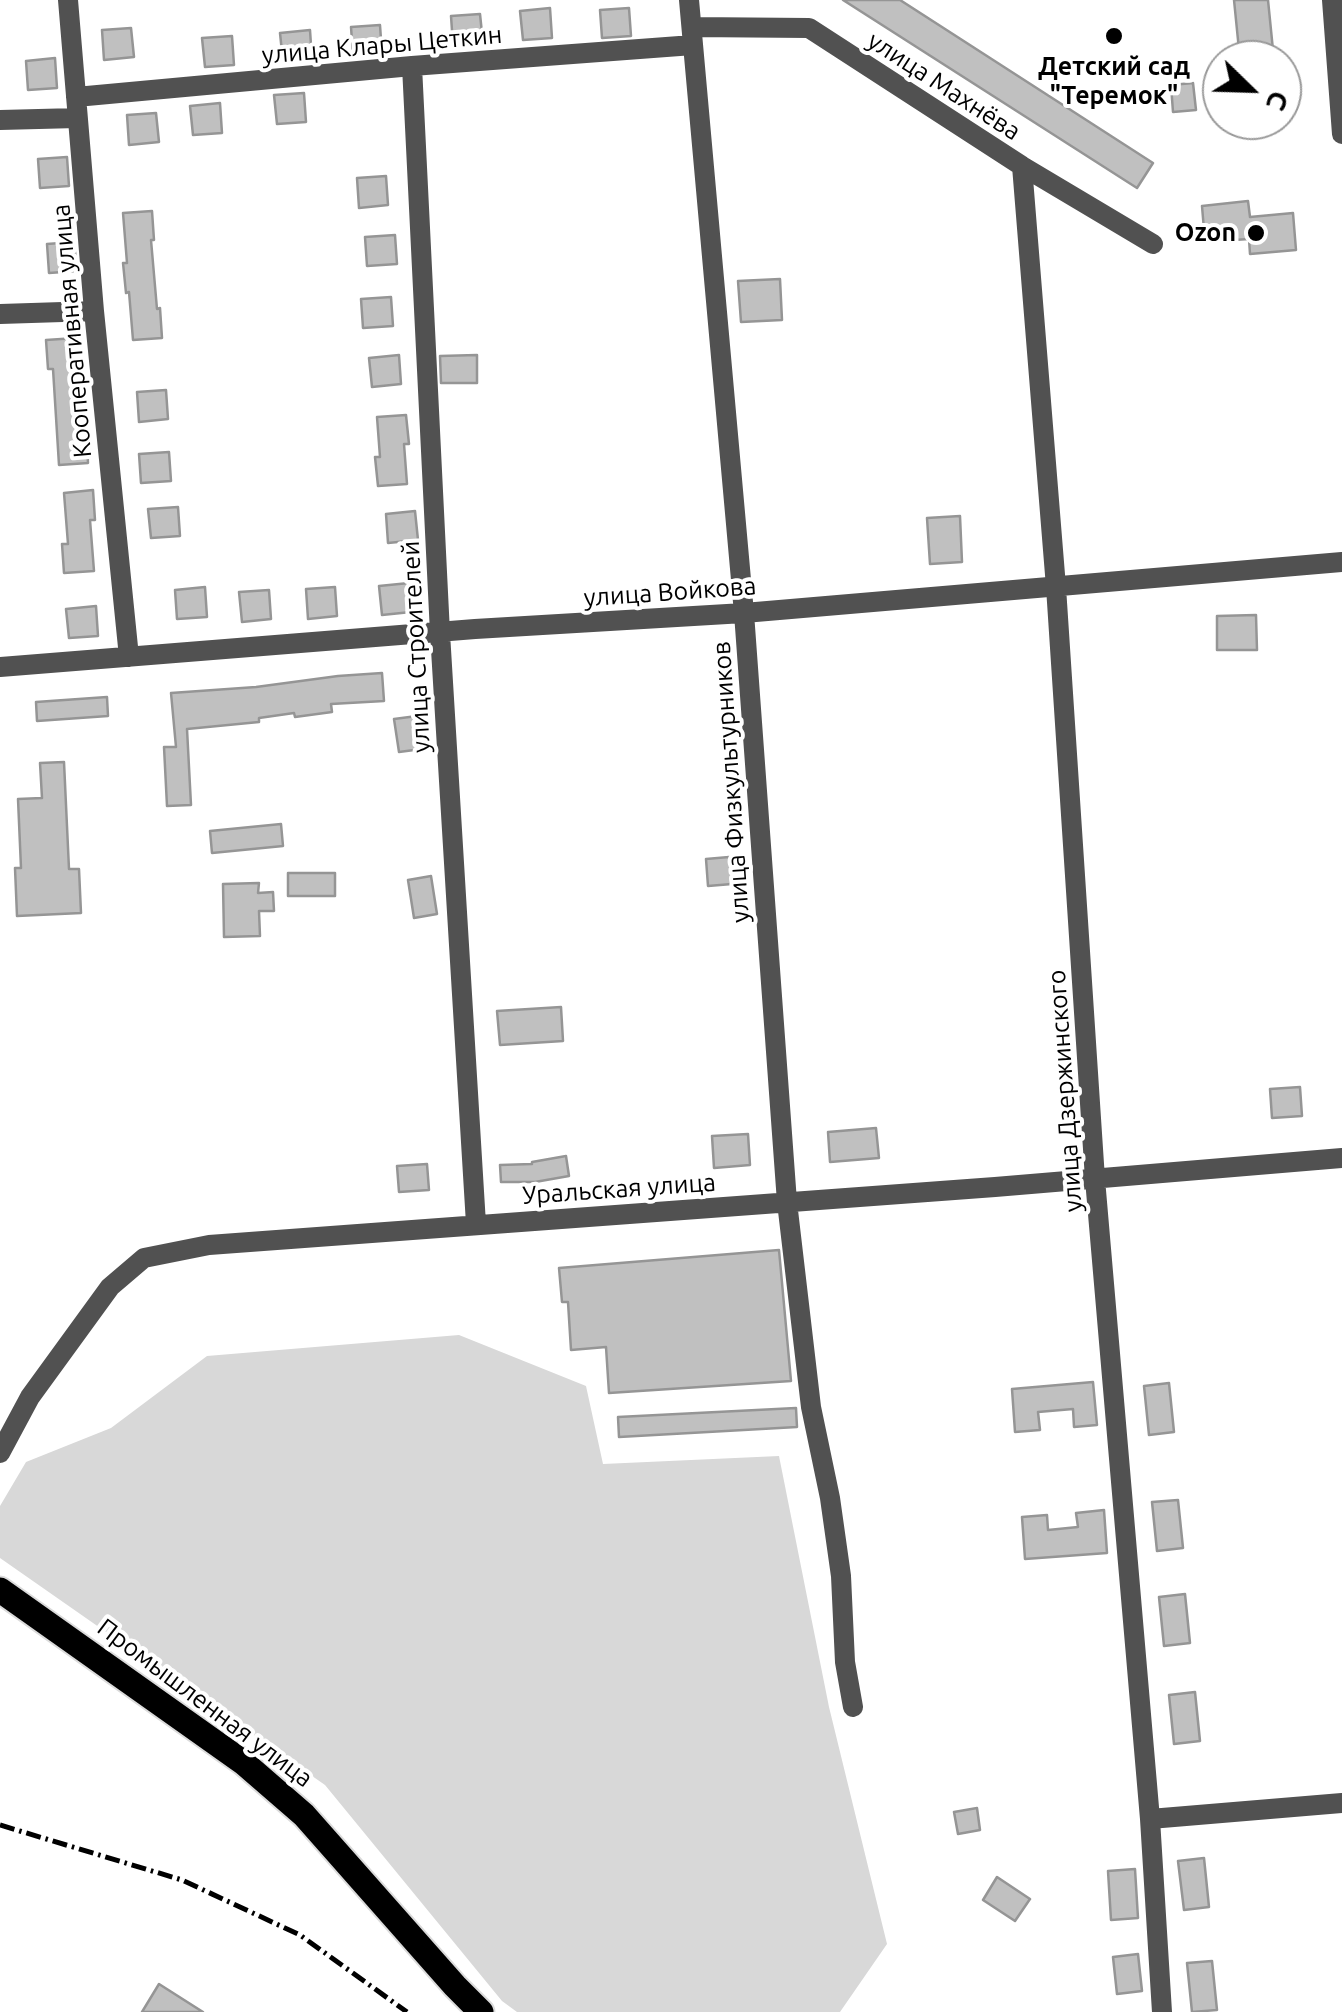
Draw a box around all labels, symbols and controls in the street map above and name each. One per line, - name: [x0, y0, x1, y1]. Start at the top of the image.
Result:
- street label: улица Клары Цеткин: [261, 20, 503, 70]
- street label: улица Махнёва: [862, 25, 1026, 147]
- marker: Детский сад "Теремок": [1103, 25, 1125, 47]
- north arrow: [1202, 40, 1302, 140]
- place label: Детский сад "Теремок": [1038, 52, 1190, 111]
- text: С: [1260, 87, 1296, 115]
- street label: Кооперативная улица: [46, 203, 98, 459]
- place label: Ozon: [1175, 218, 1236, 248]
- marker: Ozon: [1245, 222, 1267, 244]
- street label: улица Строителей: [395, 540, 437, 754]
- street label: улица Войкова: [583, 571, 757, 613]
- street label: улица Физкультурников: [706, 640, 756, 924]
- street label: улица Дзержинского: [1042, 969, 1088, 1213]
- street label: Уральская улица: [521, 1167, 717, 1211]
- street label: Промышленная улица: [92, 1612, 318, 1794]

